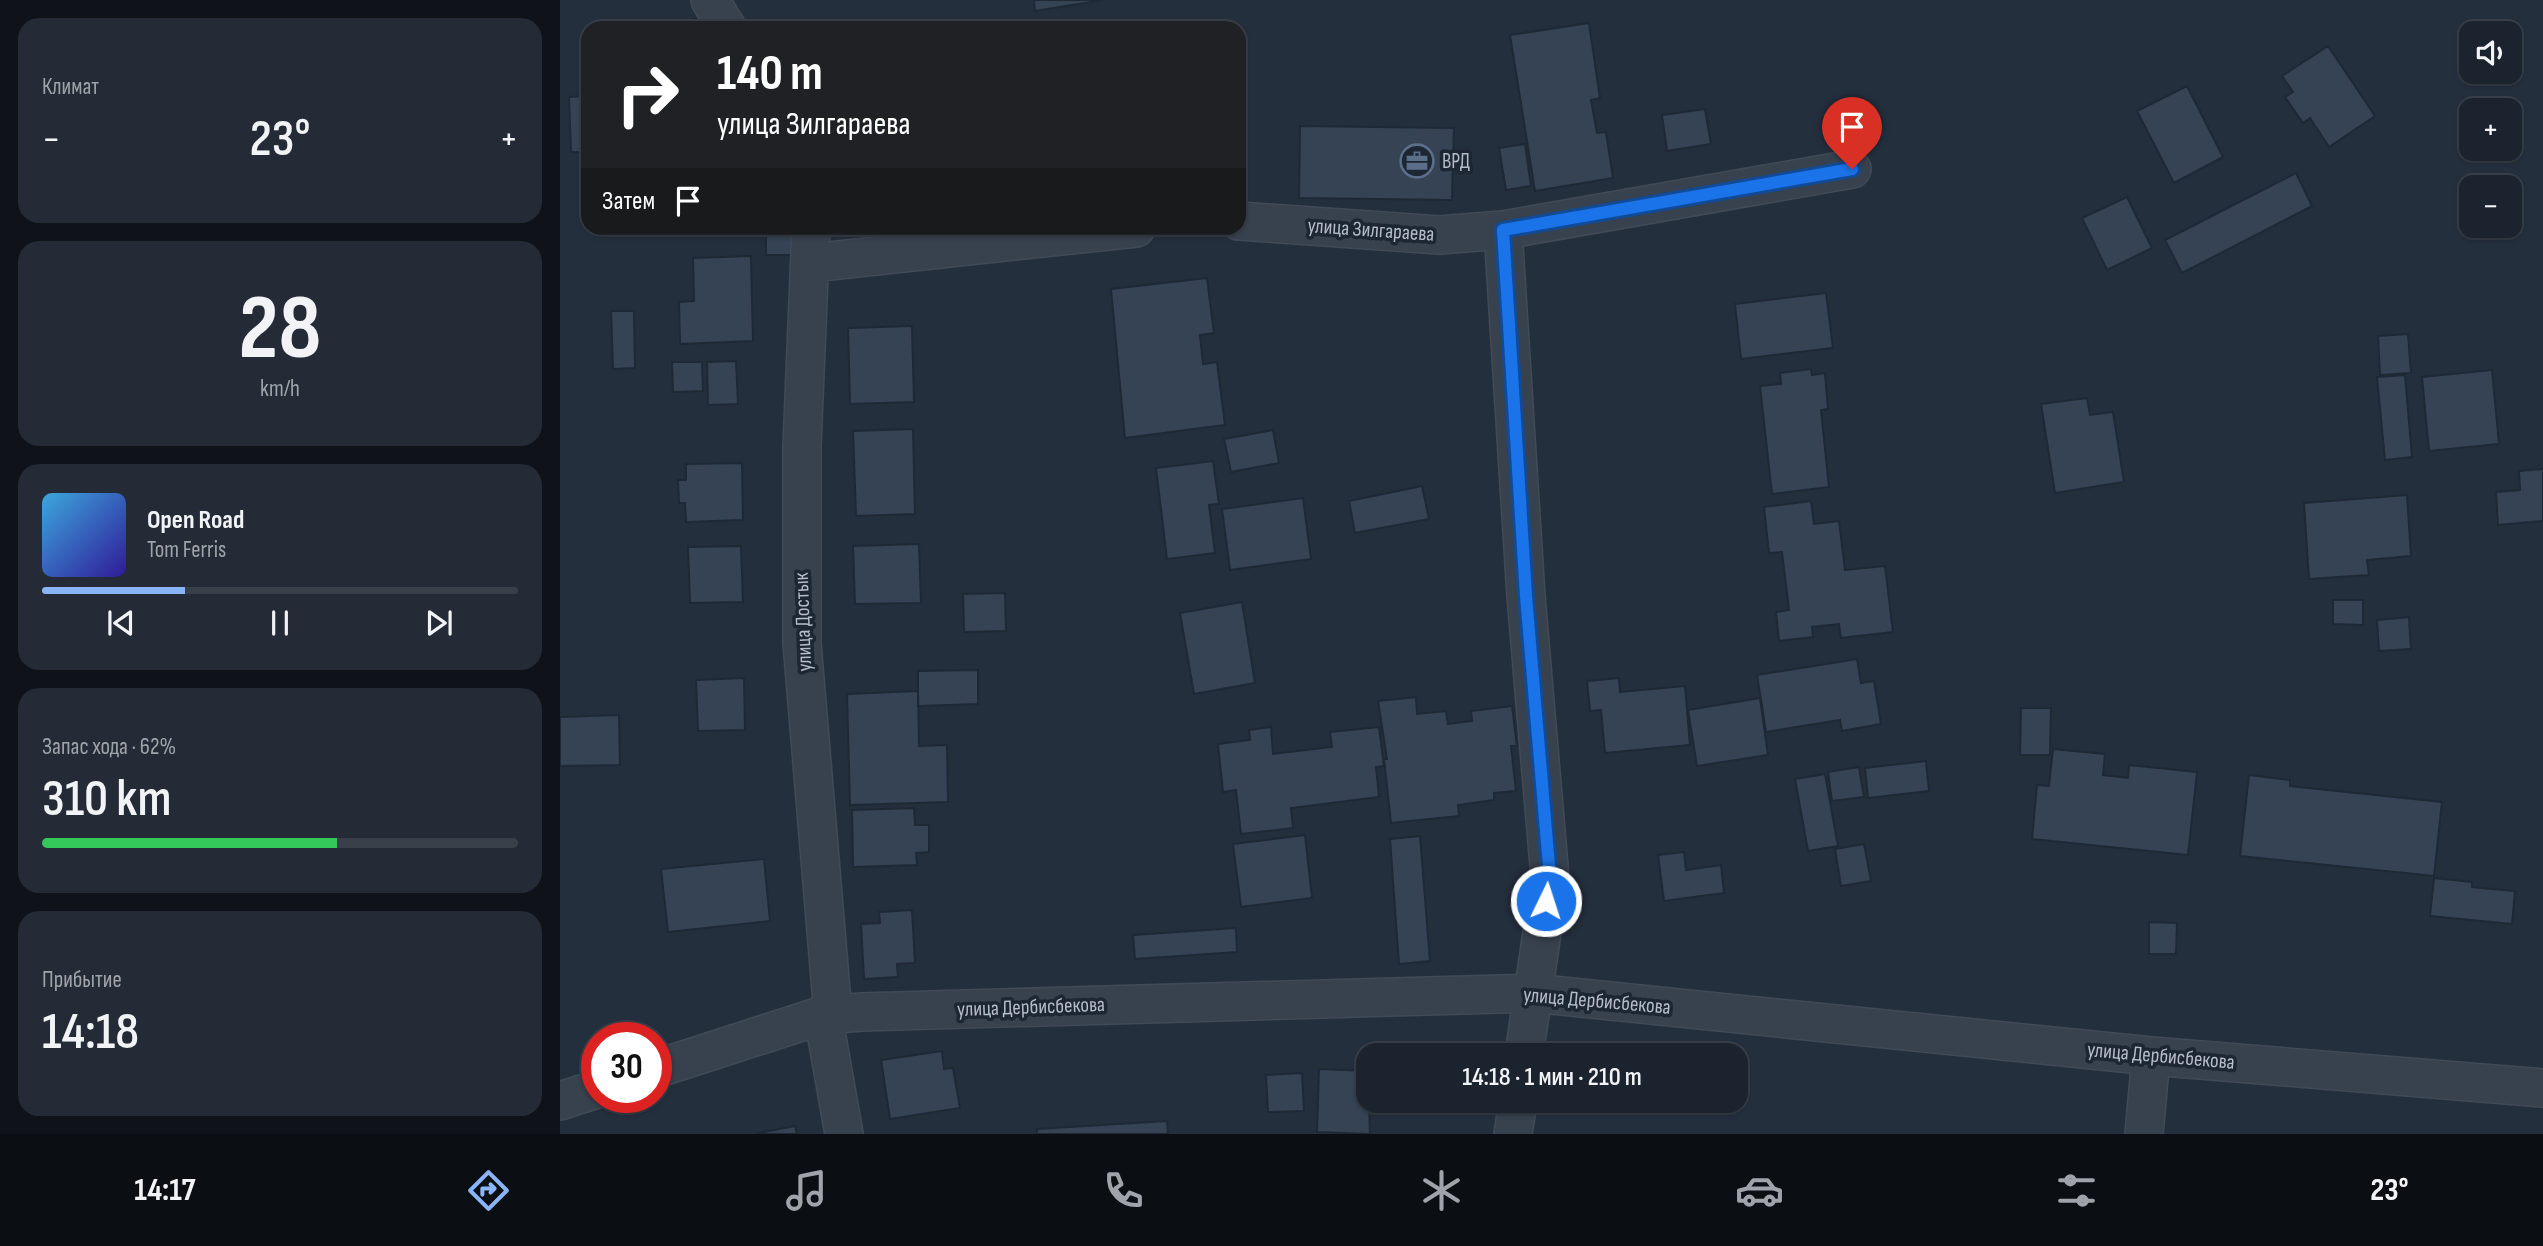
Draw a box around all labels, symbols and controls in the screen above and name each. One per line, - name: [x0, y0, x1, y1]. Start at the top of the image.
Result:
- map controls: [2459, 21, 2522, 238]
- button: sound: [2459, 21, 2522, 84]
- text: 140 m: [717, 45, 823, 104]
- icon: right: [602, 49, 693, 140]
- text: Климат: [42, 73, 99, 101]
- pin: [1822, 97, 1882, 169]
- button: +: [2459, 98, 2522, 161]
- text: улица Зилгараева: [717, 105, 911, 144]
- text: 23°: [250, 108, 310, 171]
- icon: arrive: [1833, 108, 1871, 146]
- text: −: [42, 117, 61, 162]
- text: +: [499, 117, 518, 162]
- office icon: ВРД: [1398, 142, 1436, 180]
- place label: ВРД: [1442, 149, 1470, 174]
- button: −: [2459, 175, 2522, 238]
- icon: arrive: [669, 182, 707, 220]
- text: Затем: [602, 186, 655, 217]
- street label: улица Зилгараева: [1307, 213, 1435, 247]
- text: 28: [239, 275, 321, 384]
- text: km/h: [260, 375, 300, 403]
- text: Open Road: [147, 505, 244, 536]
- text: Tom Ferris: [147, 536, 226, 564]
- street label: улица Достык: [789, 572, 817, 672]
- icon: previous: [102, 604, 140, 642]
- icon: pause: [261, 604, 299, 642]
- icon: next: [420, 604, 458, 642]
- text: Запас хода · 62%: [42, 733, 176, 761]
- text: 310 km: [42, 768, 171, 831]
- position arrow: [1509, 864, 1583, 938]
- text: Прибытие: [42, 966, 122, 994]
- street label: улица Дербисбекова: [1522, 982, 1672, 1020]
- street label: улица Дербисбекова: [957, 992, 1105, 1022]
- text: 14:18: [42, 1001, 139, 1064]
- speed limit sign: 30: [581, 1022, 672, 1113]
- street label: улица Дербисбекова: [2086, 1037, 2236, 1075]
- text: 14:18 · 1 мин · 210 m: [1462, 1062, 1642, 1093]
- icon: directions: [464, 1166, 513, 1215]
- icon: music: [782, 1166, 831, 1215]
- icon: phone: [1099, 1166, 1148, 1215]
- icon: climate: [1417, 1166, 1466, 1215]
- icon: car: [1735, 1166, 1784, 1215]
- icon: filters: [2052, 1166, 2101, 1215]
- text: 14:17: [134, 1171, 195, 1210]
- text: 23°: [2370, 1171, 2409, 1210]

